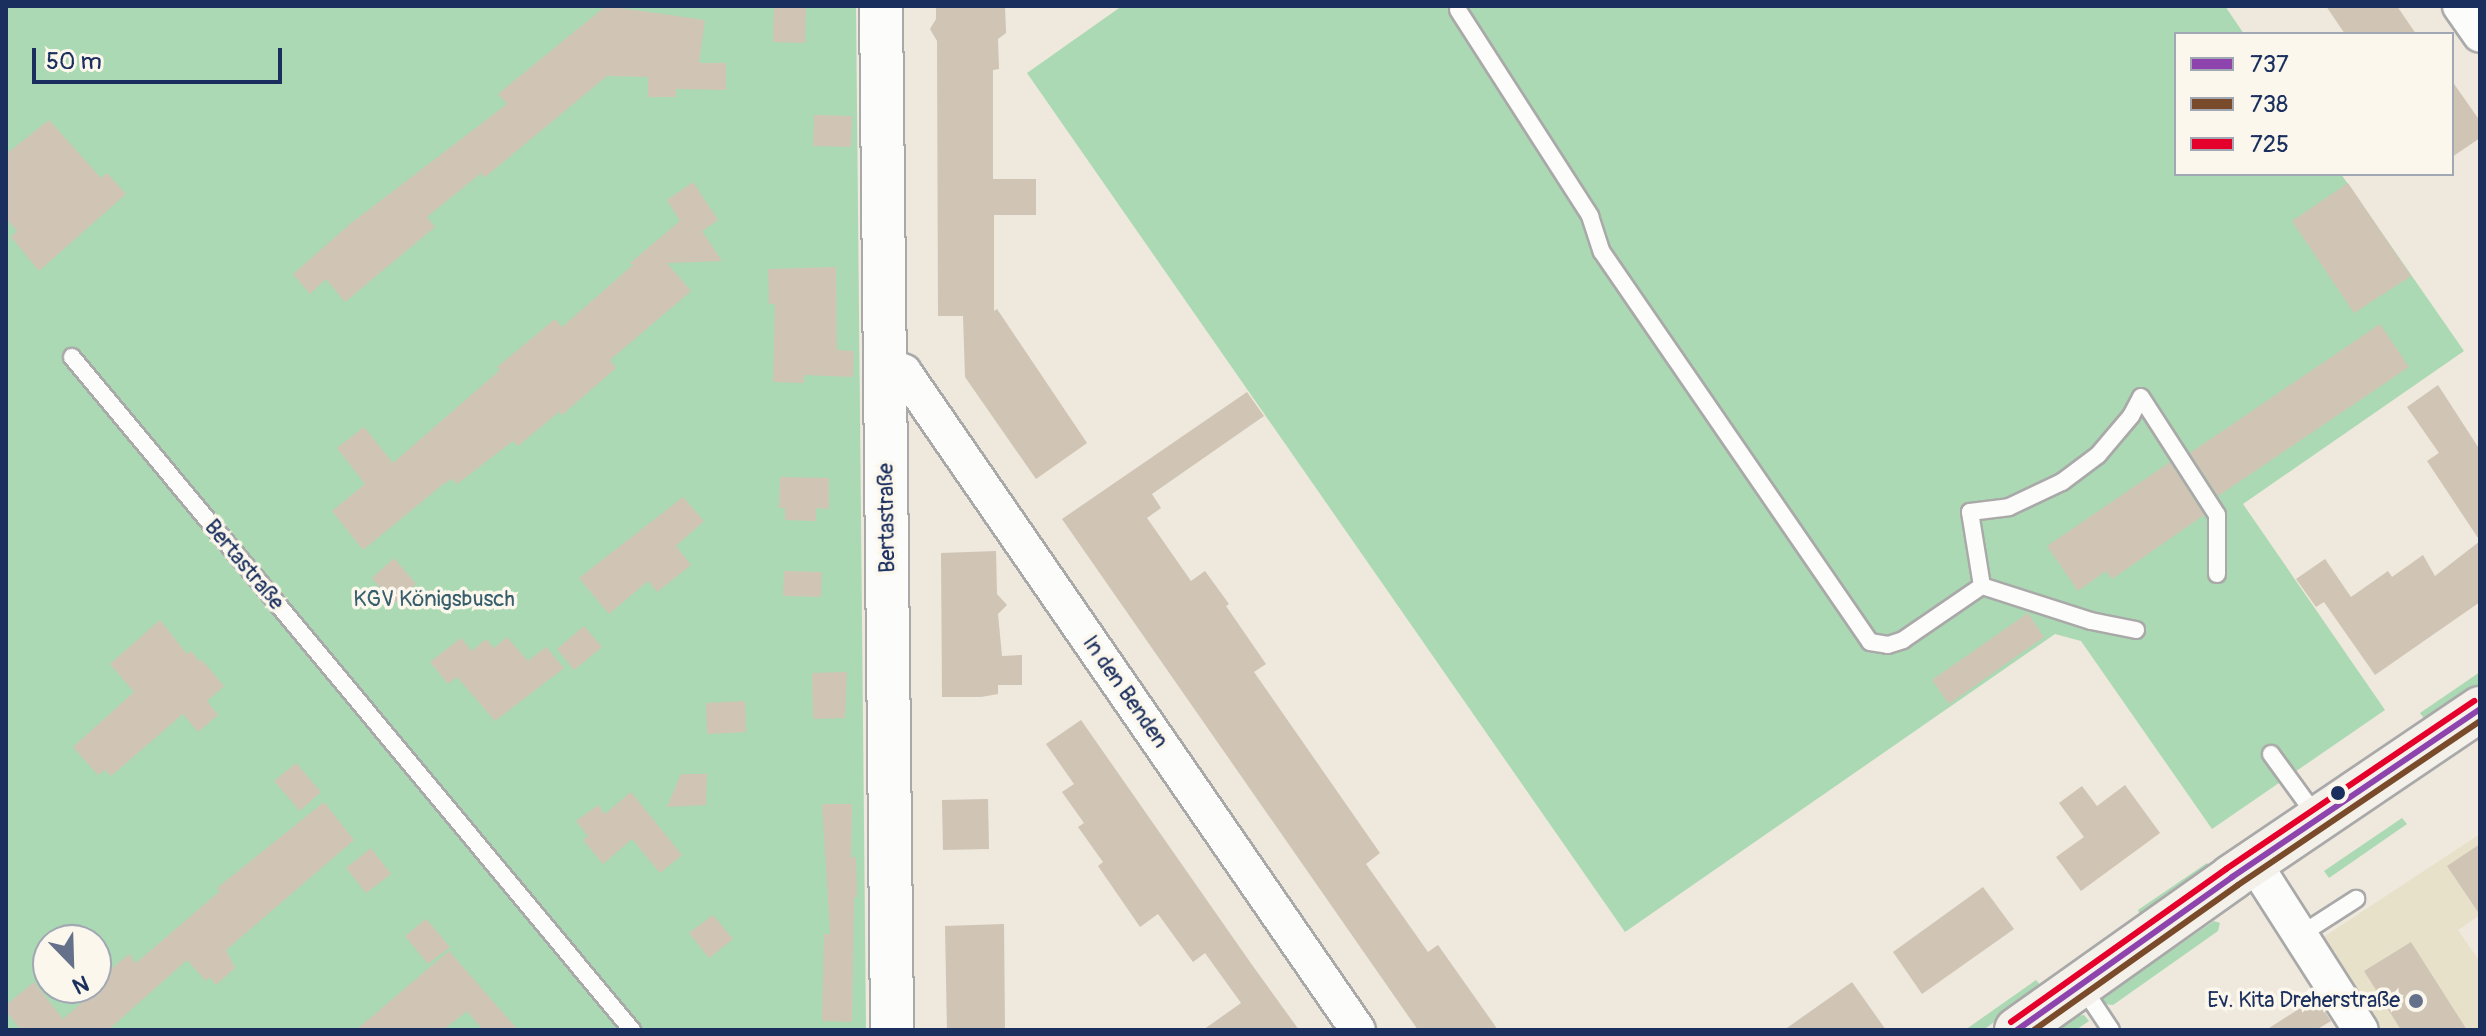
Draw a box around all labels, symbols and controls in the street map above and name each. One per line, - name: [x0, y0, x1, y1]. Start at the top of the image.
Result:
- scale bar: [36, 32, 286, 82]
- legend: [2174, 32, 2454, 176]
- text: 50 m: [46, 47, 102, 76]
- text: 737: [2250, 50, 2289, 79]
- text: 738: [2250, 90, 2288, 119]
- text: 725: [2250, 130, 2289, 159]
- street label: Bertastraße: [873, 463, 901, 573]
- street label: Bertastraße: [199, 514, 289, 616]
- park label: KGV Königsbusch: [353, 587, 515, 613]
- street label: In den Benden: [1077, 631, 1173, 753]
- unlabelled marker: [2330, 785, 2346, 801]
- north arrow: [32, 924, 112, 1004]
- text: N: [68, 968, 93, 1000]
- place label: Ev. Kita Dreherstraße: [2207, 988, 2400, 1014]
- marker: Ev. Kita Dreherstraße: [2407, 992, 2425, 1010]

